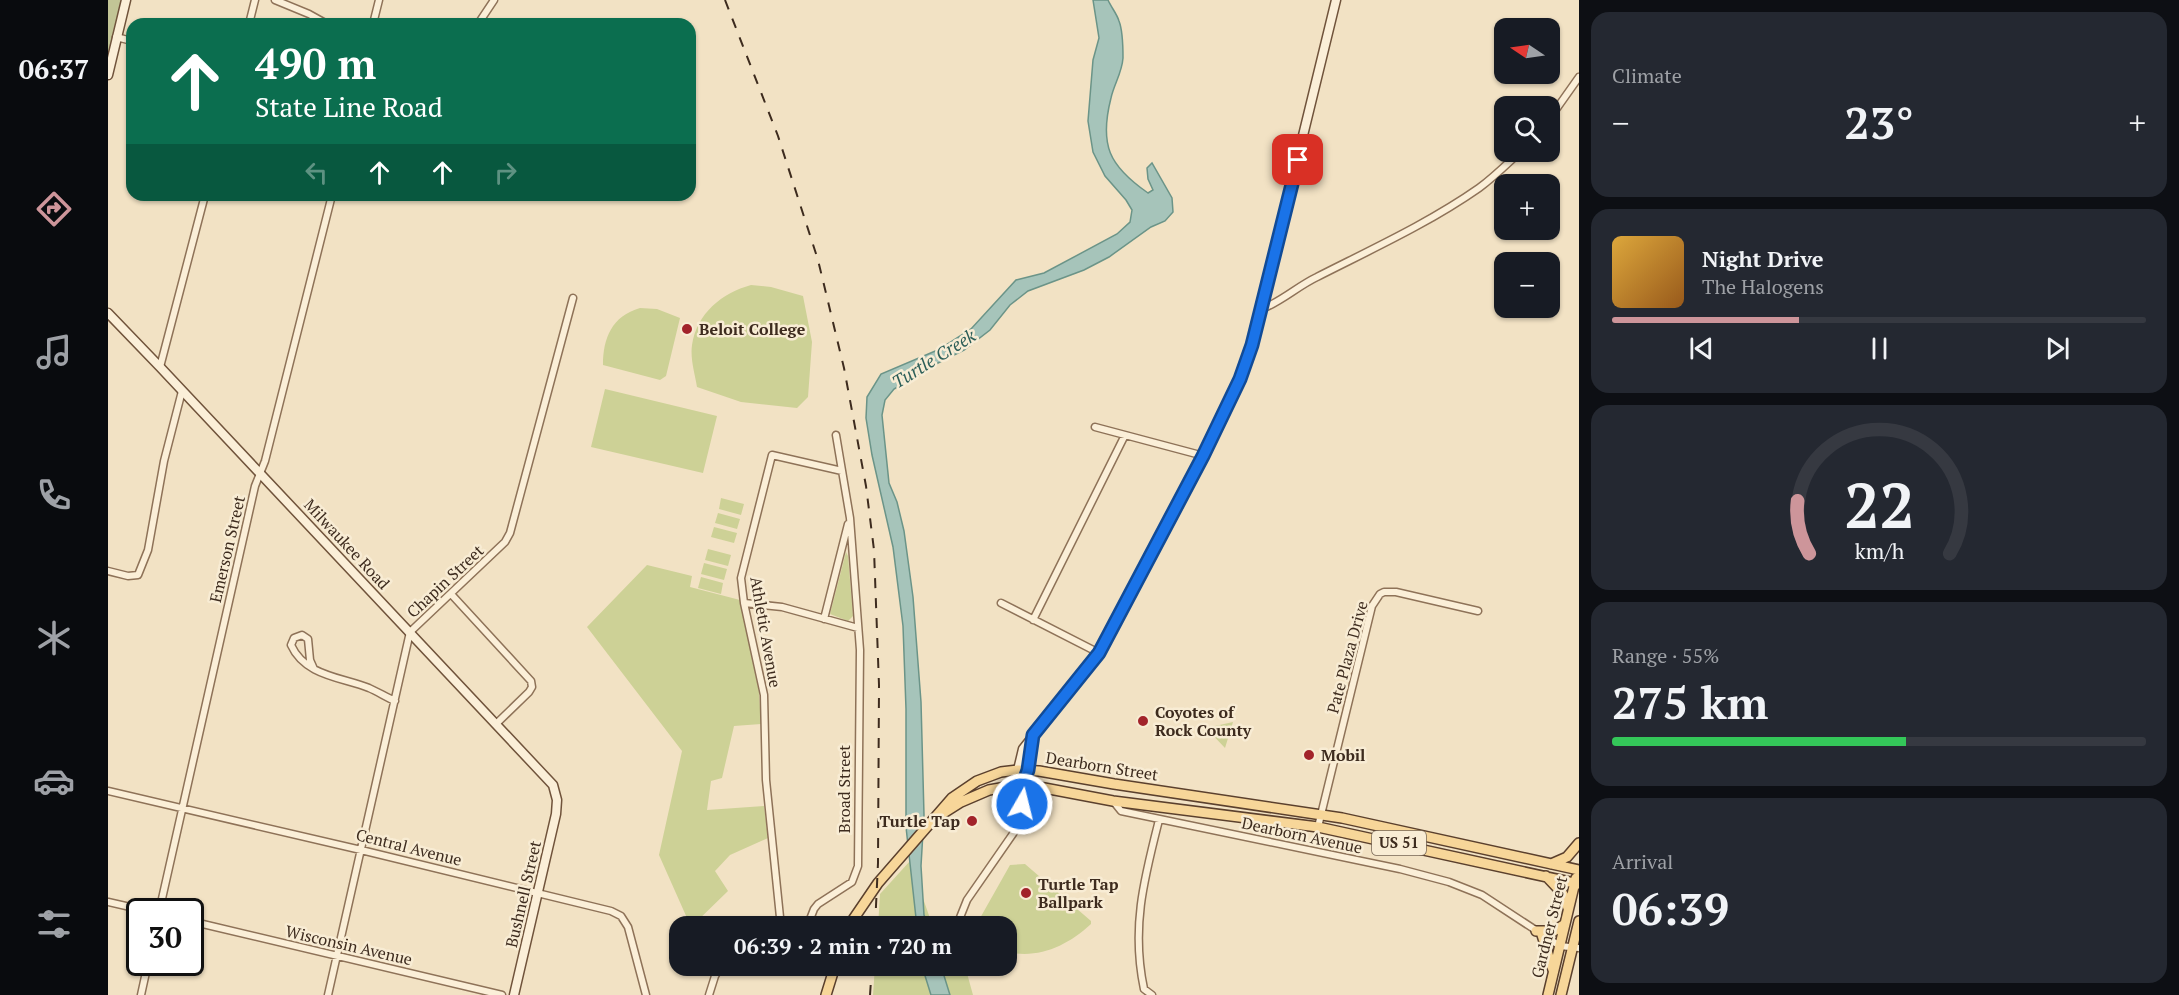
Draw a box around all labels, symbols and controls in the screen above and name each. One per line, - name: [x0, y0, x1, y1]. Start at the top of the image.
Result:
- north arrow: [1494, 18, 1560, 84]
- map controls: [1494, 18, 1560, 318]
- text: 490 m: [255, 35, 376, 91]
- icon: ahead: [156, 42, 234, 120]
- text: 06:37: [19, 51, 89, 87]
- text: Climate: [1612, 62, 1682, 89]
- text: State Line Road: [255, 89, 443, 125]
- text: 23°: [1844, 92, 1914, 152]
- button: search: [1494, 96, 1560, 162]
- text: −: [1612, 101, 1630, 144]
- text: +: [2128, 101, 2146, 144]
- pin: [1272, 134, 1323, 185]
- icon: arrive: [1281, 143, 1314, 176]
- icon: left: [300, 156, 333, 189]
- icon: ahead: [363, 156, 396, 189]
- icon: ahead: [426, 156, 459, 189]
- icon: right: [489, 156, 522, 189]
- button: +: [1494, 174, 1560, 240]
- icon: directions: [33, 188, 75, 230]
- text: Night Drive: [1702, 244, 1824, 273]
- button: −: [1494, 252, 1560, 318]
- text: The Halogens: [1702, 273, 1824, 300]
- place label: Beloit College: [699, 318, 806, 340]
- marker: Beloit College: [680, 322, 694, 336]
- water label: Turtle Creek: [887, 323, 980, 393]
- icon: music: [33, 331, 75, 373]
- icon: previous: [1685, 332, 1718, 365]
- icon: pause: [1863, 332, 1896, 365]
- icon: next: [2041, 332, 2074, 365]
- text: 22: [1844, 464, 1914, 547]
- icon: phone: [33, 474, 75, 516]
- street label: Emerson Street: [204, 493, 250, 605]
- street label: Milwaukee Road: [299, 494, 395, 594]
- text: km/h: [1854, 538, 1904, 566]
- street label: Chapin Street: [402, 540, 488, 622]
- street label: Athletic Avenue: [745, 575, 787, 689]
- street label: Pate Plaza Drive: [1321, 598, 1373, 716]
- icon: climate: [33, 617, 75, 659]
- text: Range · 55%: [1612, 642, 1719, 669]
- text: 275 km: [1612, 672, 1768, 732]
- place label: Coyotes of Rock County: [1155, 701, 1252, 741]
- marker: Coyotes of Rock County: [1136, 714, 1150, 728]
- place label: Mobil: [1321, 744, 1365, 766]
- street label: Broad Street: [833, 745, 855, 833]
- street label: Dearborn Street: [1044, 746, 1160, 786]
- marker: Mobil: [1302, 748, 1316, 762]
- icon: car: [33, 760, 75, 802]
- position arrow: [990, 772, 1054, 836]
- place label: Turtle Tap: [880, 810, 960, 832]
- street label: Dearborn Avenue: [1240, 811, 1364, 859]
- marker: Turtle Tap: [965, 814, 979, 828]
- street label: Central Avenue: [354, 823, 464, 871]
- road number: US 51: [1372, 831, 1426, 855]
- street label: Bushnell Street: [500, 838, 546, 950]
- text: Arrival: [1612, 848, 1673, 875]
- place label: Turtle Tap Ballpark: [1038, 873, 1119, 913]
- street label: Gardner Street: [1526, 874, 1572, 980]
- text: 06:39: [1612, 878, 1729, 938]
- marker: Turtle Tap Ballpark: [1019, 886, 1033, 900]
- speed limit sign: 30: [126, 898, 204, 976]
- icon: filters: [33, 903, 75, 945]
- street label: Wisconsin Avenue: [283, 920, 415, 970]
- text: 06:39 · 2 min · 720 m: [734, 931, 952, 960]

